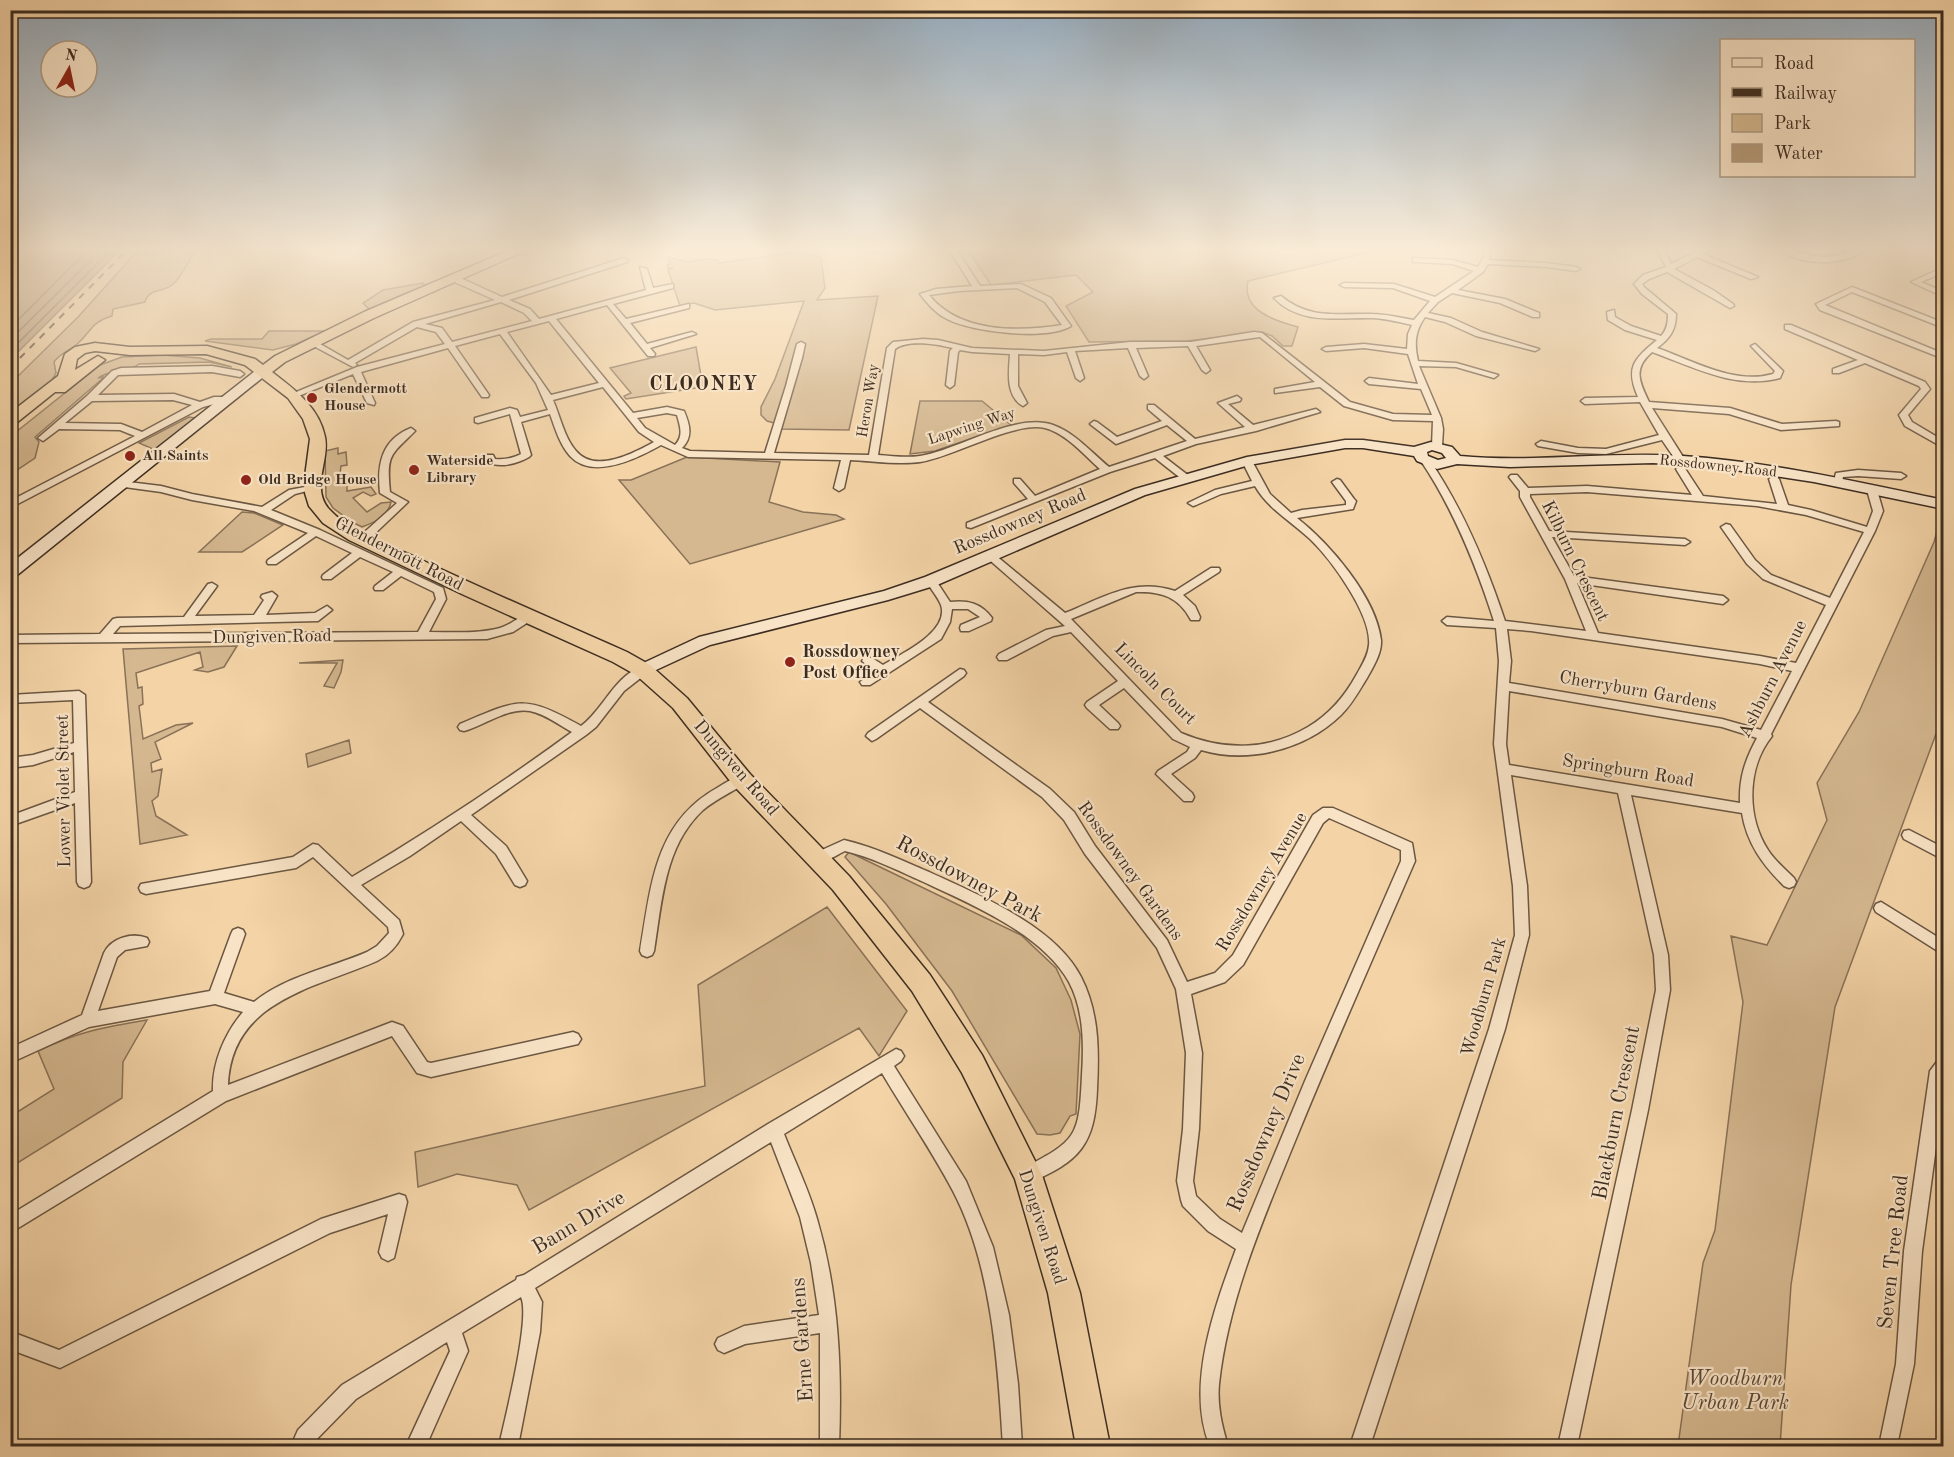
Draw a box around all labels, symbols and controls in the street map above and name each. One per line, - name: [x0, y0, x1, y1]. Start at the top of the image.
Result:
- north arrow: [39, 39, 99, 99]
- legend: [1720, 39, 1915, 177]
- text: N: [64, 47, 79, 65]
- text: Road: [1774, 55, 1814, 73]
- text: Railway: [1774, 85, 1837, 103]
- text: Park: [1774, 115, 1811, 133]
- text: Water: [1774, 145, 1823, 163]
- street label: Heron Way: [856, 363, 882, 439]
- district label: CLOONEY: [649, 375, 759, 395]
- place label: Glendermott House: [324, 382, 408, 414]
- marker: Glendermott House: [305, 391, 319, 405]
- street label: Lapwing Way: [926, 406, 1018, 448]
- marker: All Saints: [123, 449, 137, 463]
- place label: All Saints: [142, 449, 208, 464]
- street label: Rossdowney Road: [1658, 453, 1778, 481]
- place label: Waterside Library: [426, 454, 493, 486]
- marker: Waterside Library: [407, 463, 421, 477]
- marker: Old Bridge House: [239, 473, 253, 487]
- place label: Old Bridge House: [258, 473, 377, 488]
- street label: Rossdowney Road: [951, 486, 1089, 558]
- street label: Kilburn Crescent: [1538, 498, 1612, 624]
- street label: Glendermott Road: [332, 514, 466, 594]
- street label: Ashburn Avenue: [1736, 617, 1810, 741]
- street label: Dungiven Road: [212, 627, 332, 647]
- street label: Lincoln Court: [1111, 640, 1199, 728]
- place label: Rossdowney Post Office: [802, 643, 900, 682]
- marker: Rossdowney Post Office: [783, 655, 797, 669]
- street label: Cherryburn Gardens: [1558, 668, 1718, 714]
- street label: Lower Violet Street: [54, 714, 74, 868]
- street label: Dungiven Road: [690, 717, 782, 819]
- street label: Springburn Road: [1561, 752, 1695, 790]
- street label: Rossdowney Gardens: [1074, 798, 1186, 944]
- street label: Rossdowney Avenue: [1213, 809, 1311, 955]
- street label: Rossdowney Park: [892, 833, 1046, 927]
- street label: Woodburn Park: [1458, 935, 1510, 1059]
- street label: Blackburn Crescent: [1590, 1024, 1644, 1202]
- street label: Rossdowney Drive: [1224, 1051, 1310, 1215]
- street label: Dungiven Road: [1015, 1167, 1069, 1287]
- street label: Seven Tree Road: [1875, 1174, 1913, 1330]
- street label: Bann Drive: [529, 1187, 629, 1259]
- street label: Erne Gardens: [788, 1277, 818, 1403]
- park label: Woodburn Urban Park: [1681, 1369, 1789, 1414]

